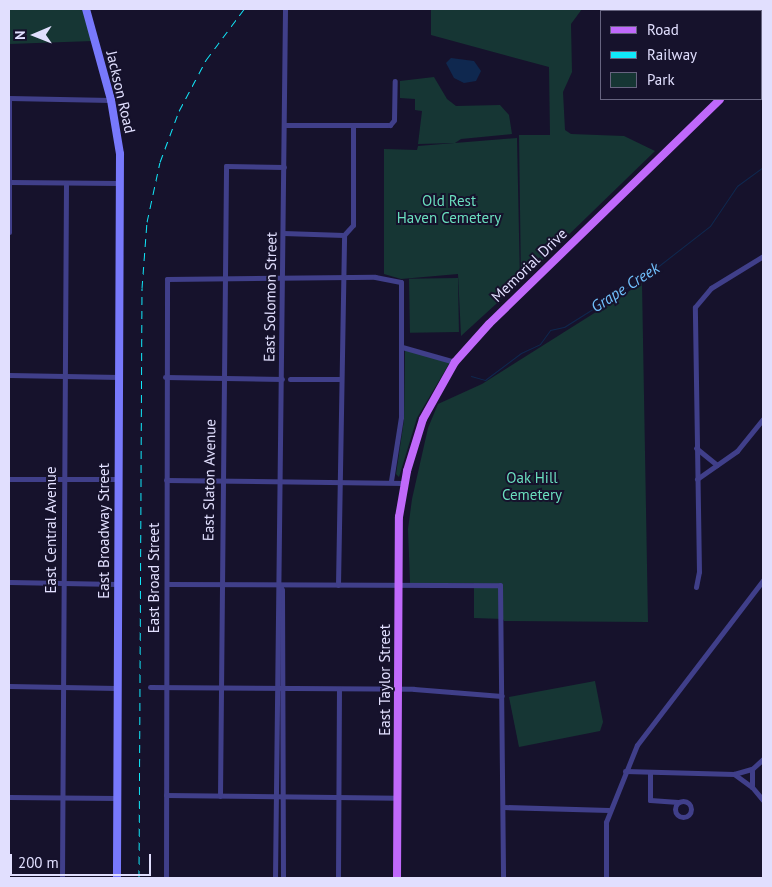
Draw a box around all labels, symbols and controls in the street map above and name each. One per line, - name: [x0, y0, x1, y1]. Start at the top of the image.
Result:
- north arrow: [10, 10, 60, 60]
- legend: [600, 10, 762, 100]
- text: Road: [647, 20, 679, 39]
- text: N: [11, 31, 29, 40]
- text: Railway: [647, 45, 697, 64]
- street label: Jackson Road: [103, 49, 139, 135]
- text: Park: [647, 70, 675, 89]
- park label: Old Rest Haven Cemetery: [397, 191, 501, 226]
- street label: Memorial Drive: [487, 224, 571, 306]
- street label: East Solomon Street: [260, 232, 280, 362]
- water label: Grape Creek: [587, 258, 663, 316]
- street label: East Slaton Avenue: [199, 419, 219, 541]
- street label: East Broadway Street: [95, 463, 113, 599]
- street label: East Central Avenue: [42, 466, 60, 594]
- park label: Oak Hill Cemetery: [502, 468, 562, 503]
- street label: East Broad Street: [145, 523, 163, 633]
- street label: East Taylor Street: [376, 624, 394, 736]
- scale bar: [12, 844, 154, 876]
- text: 200 m: [18, 853, 59, 872]

